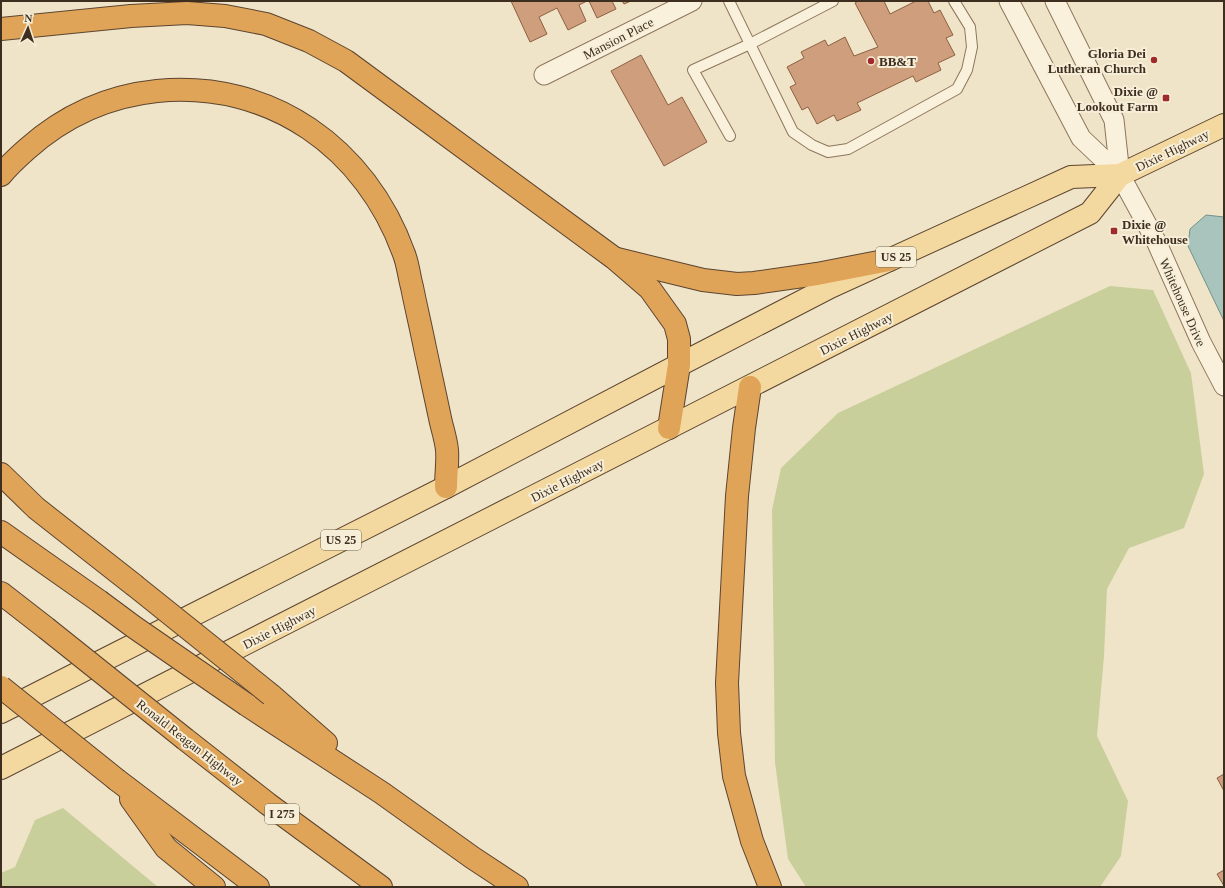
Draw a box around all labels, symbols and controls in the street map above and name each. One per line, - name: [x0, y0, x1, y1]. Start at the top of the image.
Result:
- north arrow: [8, 8, 48, 48]
- text: N: [24, 12, 33, 24]
- street label: Mansion Place: [581, 14, 656, 63]
- place label: Gloria Dei Lutheran Church: [1048, 46, 1147, 76]
- place label: BB&T: [879, 54, 916, 69]
- marker: Gloria Dei Lutheran Church: [1149, 55, 1159, 65]
- marker: BB&T: [866, 56, 876, 66]
- place label: Dixie @ Lookout Farm: [1077, 84, 1158, 114]
- marker: Dixie @ Lookout Farm: [1161, 93, 1171, 103]
- street label: Dixie Highway: [1133, 126, 1212, 175]
- place label: Dixie @ Whitehouse: [1122, 217, 1188, 247]
- marker: Dixie @ Whitehouse: [1109, 226, 1119, 236]
- road number: US 25: [876, 247, 916, 267]
- street label: Whitehouse Drive: [1156, 256, 1209, 349]
- street label: Dixie Highway: [817, 308, 896, 358]
- street label: Dixie Highway: [528, 455, 607, 505]
- road number: US 25: [321, 530, 361, 550]
- street label: Dixie Highway: [240, 602, 319, 652]
- street label: Ronald Reagan Highway: [134, 696, 246, 789]
- road number: I 275: [265, 804, 299, 824]

